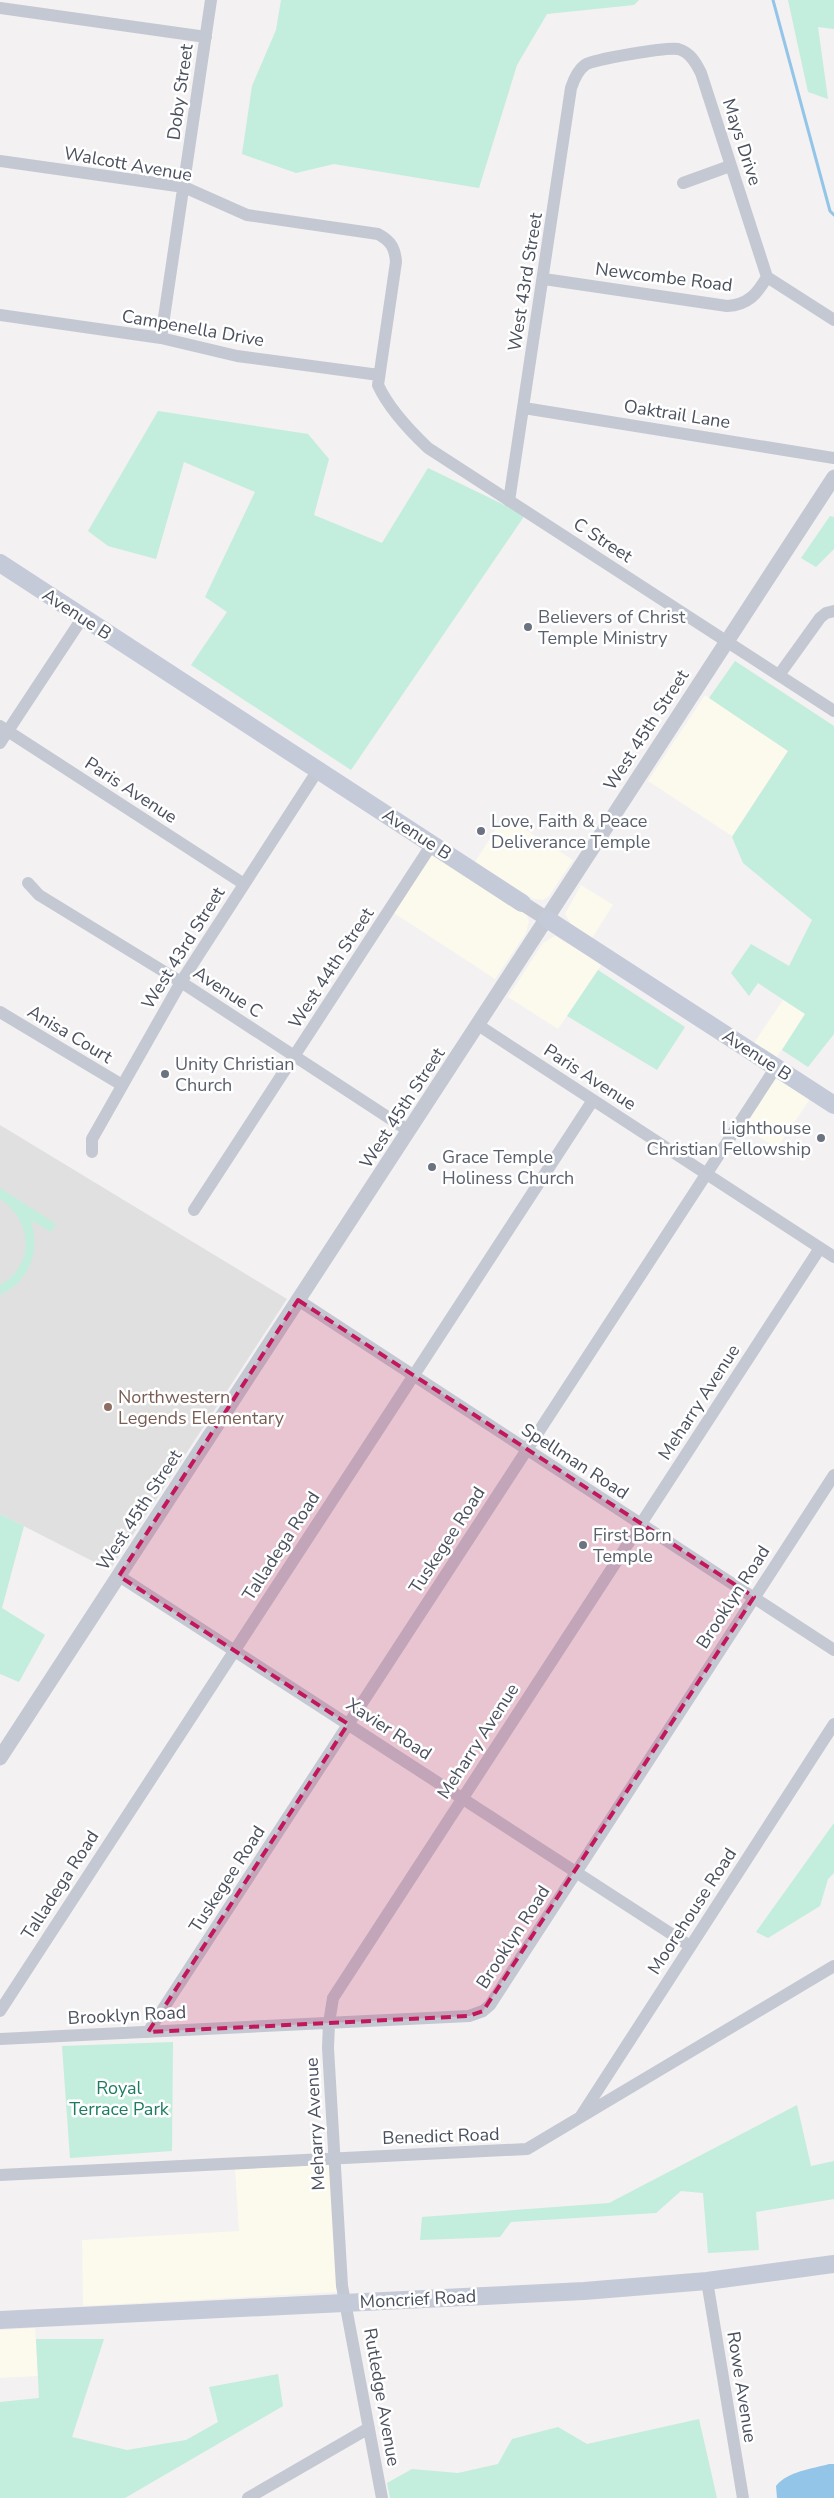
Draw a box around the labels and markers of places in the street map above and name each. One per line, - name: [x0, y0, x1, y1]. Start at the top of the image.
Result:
- place label: Believers of Christ Temple Ministry: [538, 605, 686, 650]
- marker: Believers of Christ Temple Ministry: [522, 621, 534, 633]
- place label: Love, Faith & Peace Deliverance Temple: [491, 809, 650, 854]
- marker: Love, Faith & Peace Deliverance Temple: [475, 825, 487, 837]
- place label: Unity Christian Church: [175, 1052, 295, 1097]
- marker: Unity Christian Church: [159, 1068, 171, 1080]
- place label: Lighthouse Christian Fellowship: [647, 1116, 811, 1161]
- marker: Lighthouse Christian Fellowship: [815, 1132, 827, 1144]
- place label: Grace Temple Holiness Church: [442, 1145, 574, 1190]
- marker: Grace Temple Holiness Church: [426, 1161, 438, 1173]
- place label: Northwestern Legends Elementary: [118, 1385, 285, 1430]
- marker: Northwestern Legends Elementary: [102, 1401, 114, 1413]
- place label: First Born Temple: [593, 1523, 672, 1568]
- marker: First Born Temple: [577, 1539, 589, 1551]

